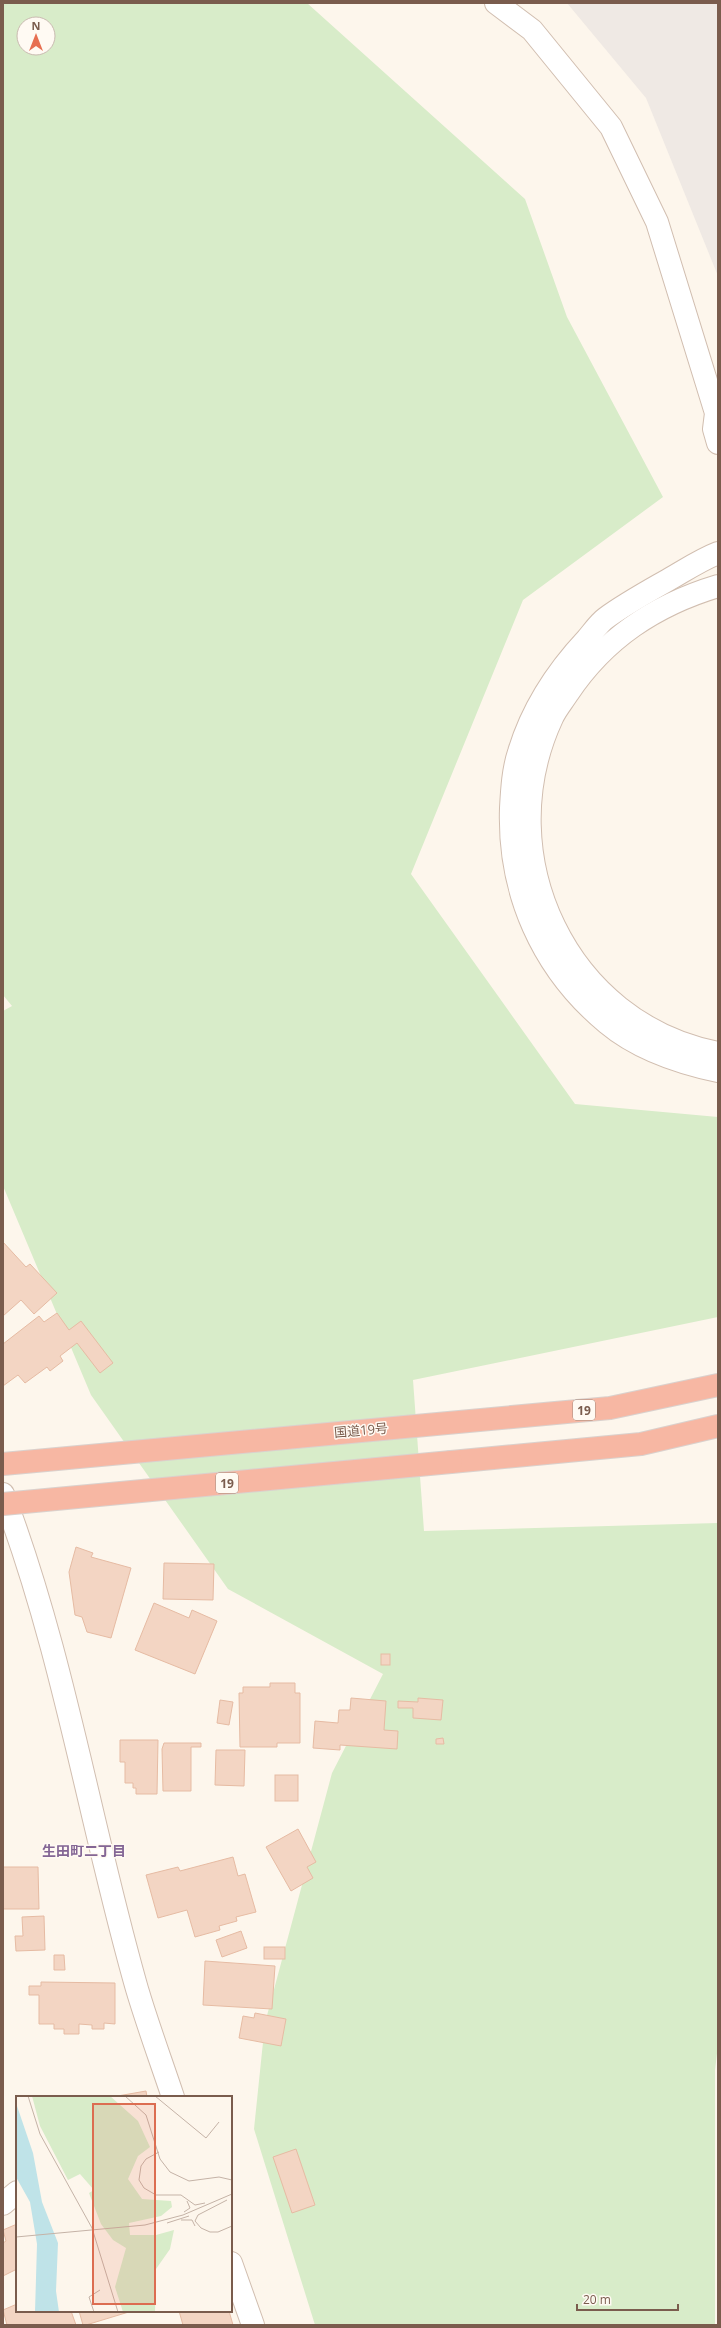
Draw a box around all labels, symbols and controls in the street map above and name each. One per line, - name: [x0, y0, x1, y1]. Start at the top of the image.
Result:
- north arrow: [16, 16, 56, 56]
- text: N: [32, 18, 40, 33]
- road number: 19: [573, 1400, 595, 1420]
- street label: 国道19号: [333, 1419, 389, 1441]
- road number: 19: [216, 1473, 238, 1493]
- district label: 生田町二丁目: [42, 1841, 126, 1860]
- inset map: [16, 2096, 232, 2312]
- scale bar: [577, 2286, 678, 2312]
- text: 20 m: [583, 2291, 611, 2308]

